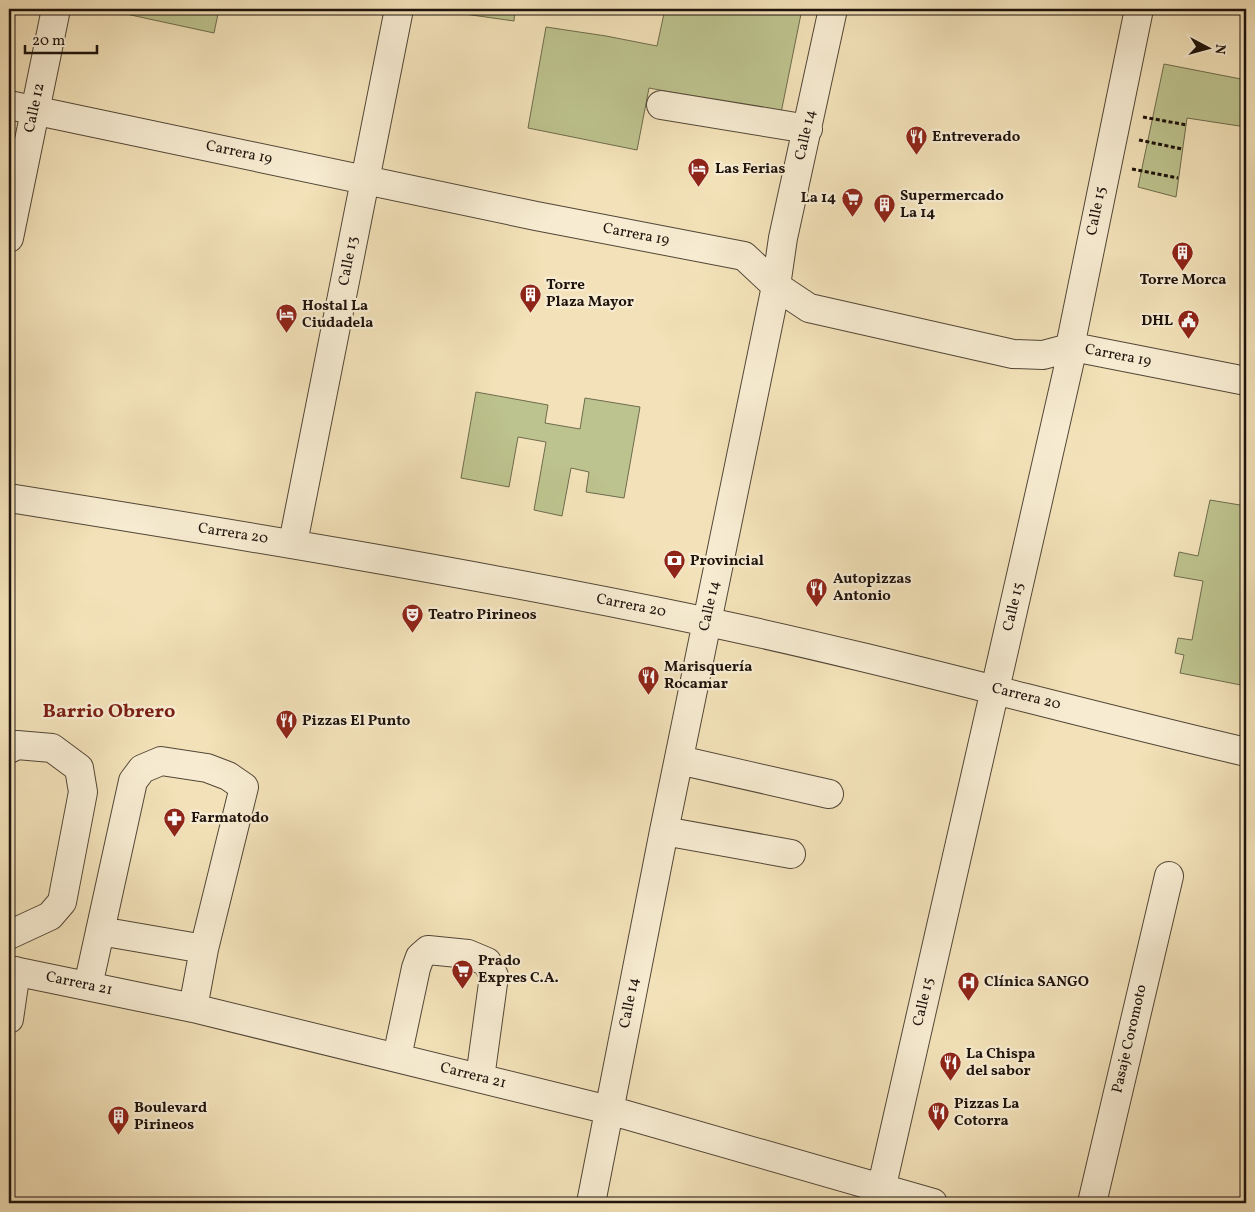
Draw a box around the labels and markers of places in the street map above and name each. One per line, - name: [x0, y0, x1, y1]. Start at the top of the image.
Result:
- restaurant icon: Entreverado: [904, 125, 928, 156]
- place label: Entreverado: [932, 127, 1021, 148]
- hotel icon: Las Ferias: [687, 157, 711, 188]
- place label: Las Ferias: [715, 159, 786, 180]
- supermarket icon: La 14: [840, 186, 864, 217]
- place label: Supermercado La 14: [900, 186, 1004, 224]
- place label: La 14: [801, 188, 836, 209]
- building icon: Supermercado La 14: [872, 193, 896, 224]
- building icon: Torre Morca: [1171, 240, 1195, 271]
- place label: Torre Morca: [1140, 270, 1227, 291]
- place label: Torre Plaza Mayor: [546, 275, 634, 313]
- building icon: Torre Plaza Mayor: [518, 282, 542, 313]
- place label: Hostal La Ciudadela: [302, 296, 374, 334]
- hotel icon: Hostal La Ciudadela: [274, 303, 298, 334]
- public building icon: DHL: [1177, 309, 1201, 340]
- place label: DHL: [1141, 311, 1173, 332]
- bank icon: Provincial: [662, 549, 686, 580]
- place label: Provincial: [690, 551, 764, 572]
- place label: Autopizzas Antonio: [833, 569, 912, 607]
- restaurant icon: Autopizzas Antonio: [805, 576, 829, 607]
- theatre icon: Teatro Pirineos: [400, 603, 424, 634]
- place label: Teatro Pirineos: [428, 605, 537, 626]
- place label: Marisquería Rocamar: [664, 657, 752, 695]
- restaurant icon: Marisquería Rocamar: [636, 664, 660, 695]
- restaurant icon: Pizzas El Punto: [274, 709, 298, 740]
- place label: Pizzas El Punto: [302, 711, 411, 732]
- pharmacy icon: Farmatodo: [163, 806, 187, 837]
- place label: Farmatodo: [191, 808, 269, 829]
- place label: Prado Expres C.A.: [478, 951, 559, 989]
- supermarket icon: Prado Expres C.A.: [450, 958, 474, 989]
- hospital icon: Clínica SANGO: [956, 970, 980, 1001]
- place label: Clínica SANGO: [984, 972, 1089, 993]
- place label: La Chispa del sabor: [966, 1044, 1035, 1082]
- restaurant icon: La Chispa del sabor: [938, 1051, 962, 1082]
- place label: Pizzas La Cotorra: [954, 1094, 1020, 1132]
- place label: Boulevard Pirineos: [134, 1098, 207, 1136]
- restaurant icon: Pizzas La Cotorra: [926, 1101, 950, 1132]
- building icon: Boulevard Pirineos: [106, 1105, 130, 1136]

